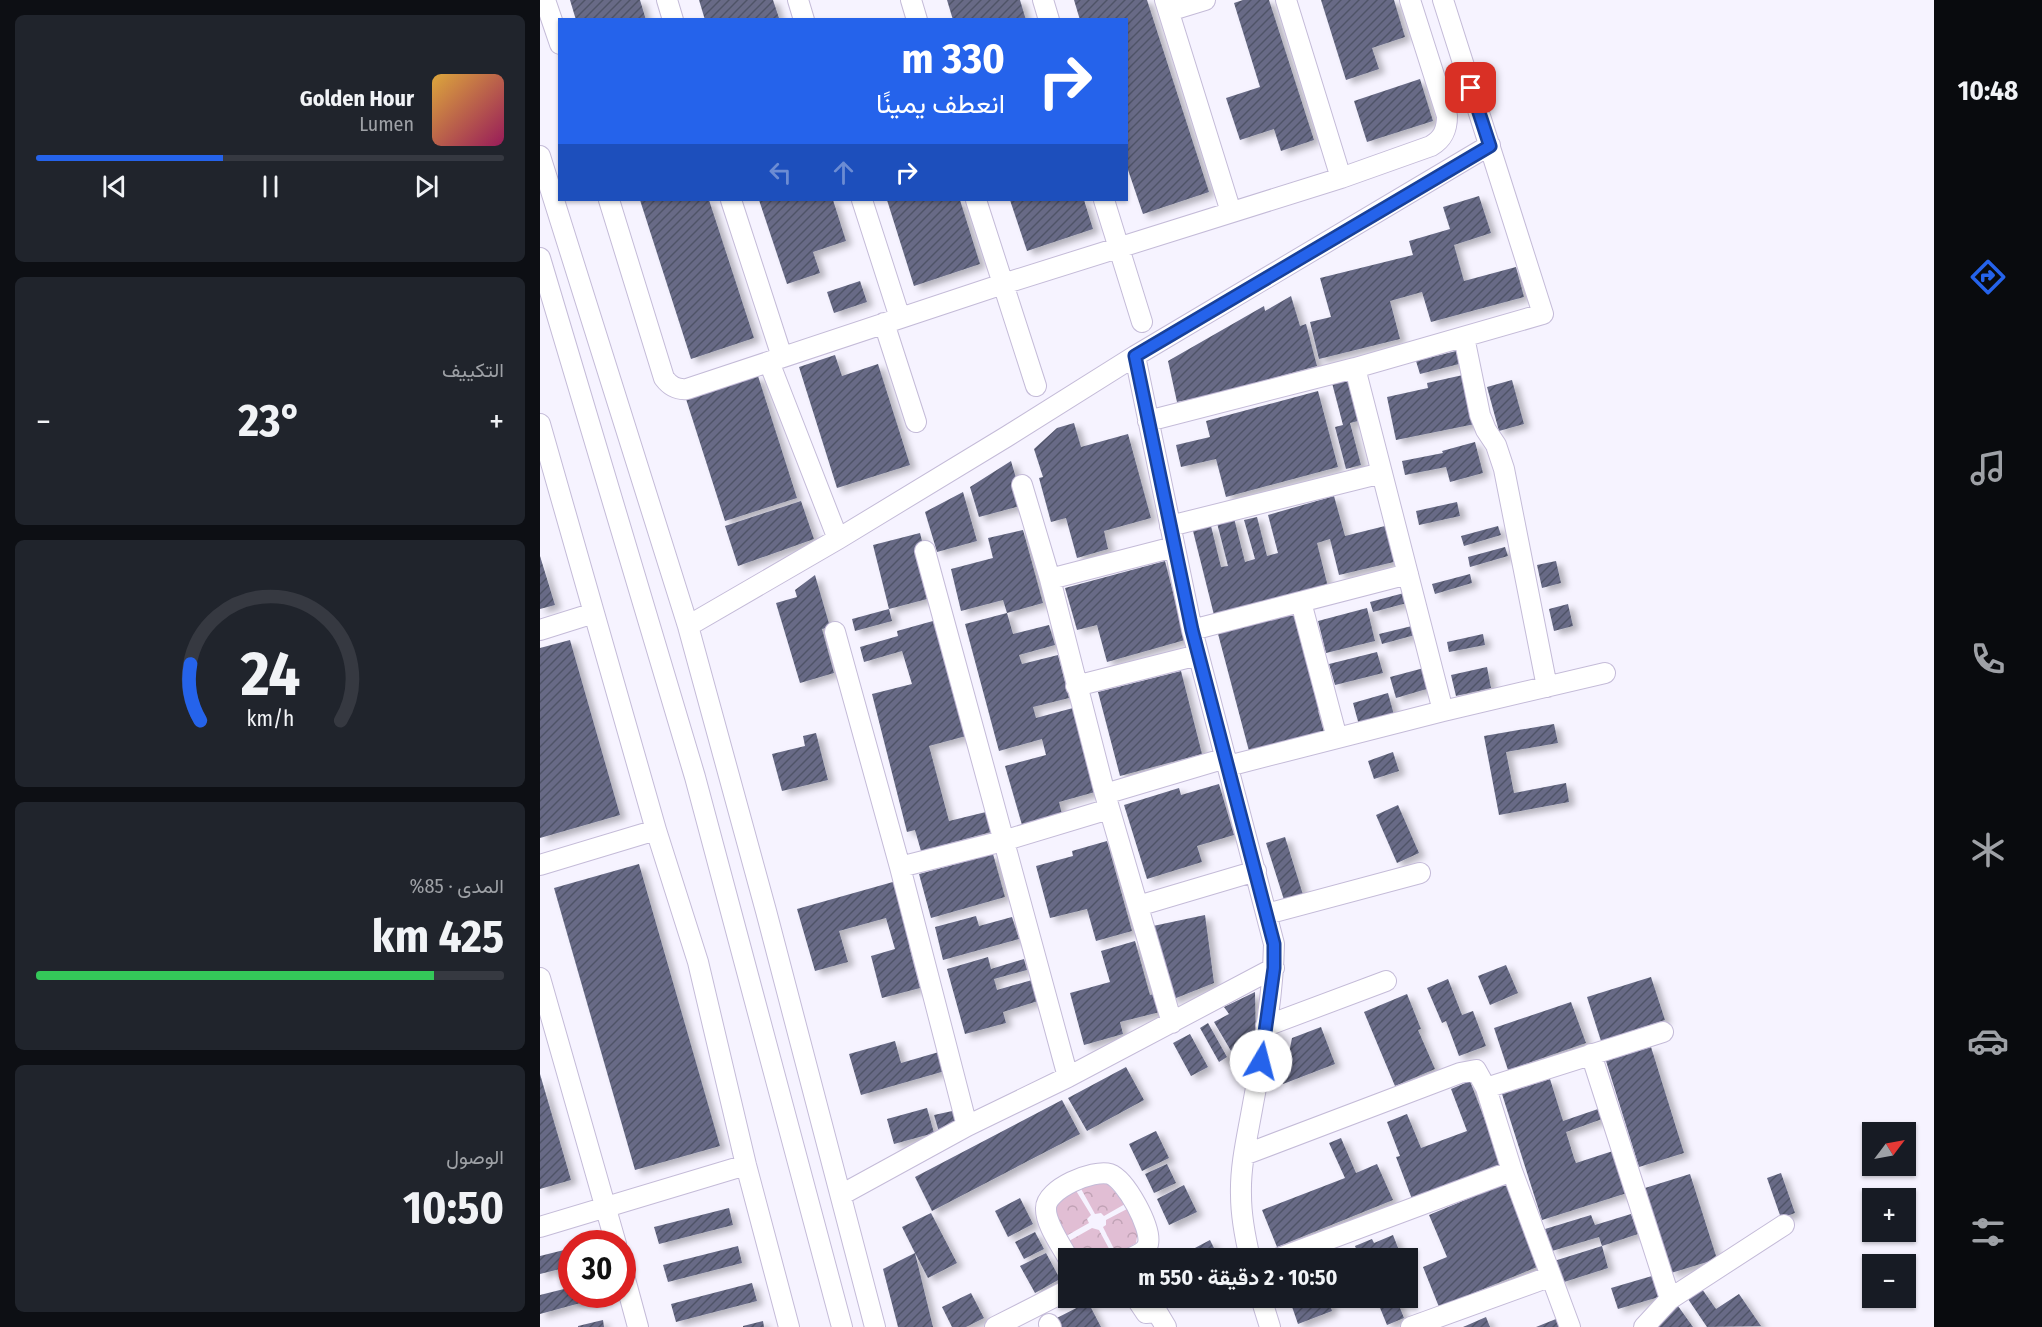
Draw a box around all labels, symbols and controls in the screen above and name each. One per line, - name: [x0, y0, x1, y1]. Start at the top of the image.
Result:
- text: 330 m: [902, 34, 1005, 84]
- icon: right: [1026, 42, 1104, 120]
- pin: [1445, 62, 1496, 113]
- icon: arrive: [1454, 71, 1487, 104]
- text: 10:48: [1958, 75, 2018, 107]
- text: Golden Hour: [300, 85, 414, 112]
- text: انعطف يمينًا: [876, 88, 1005, 120]
- text: Lumen: [359, 112, 414, 136]
- icon: left: [764, 156, 797, 189]
- icon: ahead: [827, 156, 860, 189]
- icon: right: [890, 156, 923, 189]
- icon: previous: [98, 170, 131, 203]
- icon: pause: [254, 170, 287, 203]
- icon: next: [410, 170, 443, 203]
- icon: directions: [1967, 256, 2009, 298]
- text: التكييف: [442, 358, 504, 382]
- text: 23°: [238, 394, 302, 448]
- text: −: [36, 402, 51, 442]
- text: +: [489, 402, 504, 442]
- icon: music: [1967, 447, 2009, 489]
- text: 24: [239, 637, 300, 712]
- icon: phone: [1967, 638, 2009, 680]
- text: km/h: [246, 706, 294, 732]
- icon: climate: [1967, 829, 2009, 871]
- text: المدى · 85%: [410, 874, 504, 898]
- text: 425 km: [372, 910, 504, 964]
- icon: car: [1967, 1020, 2009, 1062]
- position arrow: [1229, 1029, 1293, 1093]
- north arrow: [1862, 1122, 1916, 1176]
- map controls: [1862, 1122, 1916, 1308]
- text: الوصول: [446, 1145, 504, 1169]
- text: 10:50: [403, 1181, 504, 1235]
- button: +: [1862, 1188, 1916, 1242]
- icon: filters: [1967, 1211, 2009, 1253]
- speed limit sign: 30: [558, 1230, 636, 1308]
- button: −: [1862, 1254, 1916, 1308]
- text: 10:50 · 2 دقيقة · 550 m: [1138, 1264, 1338, 1291]

